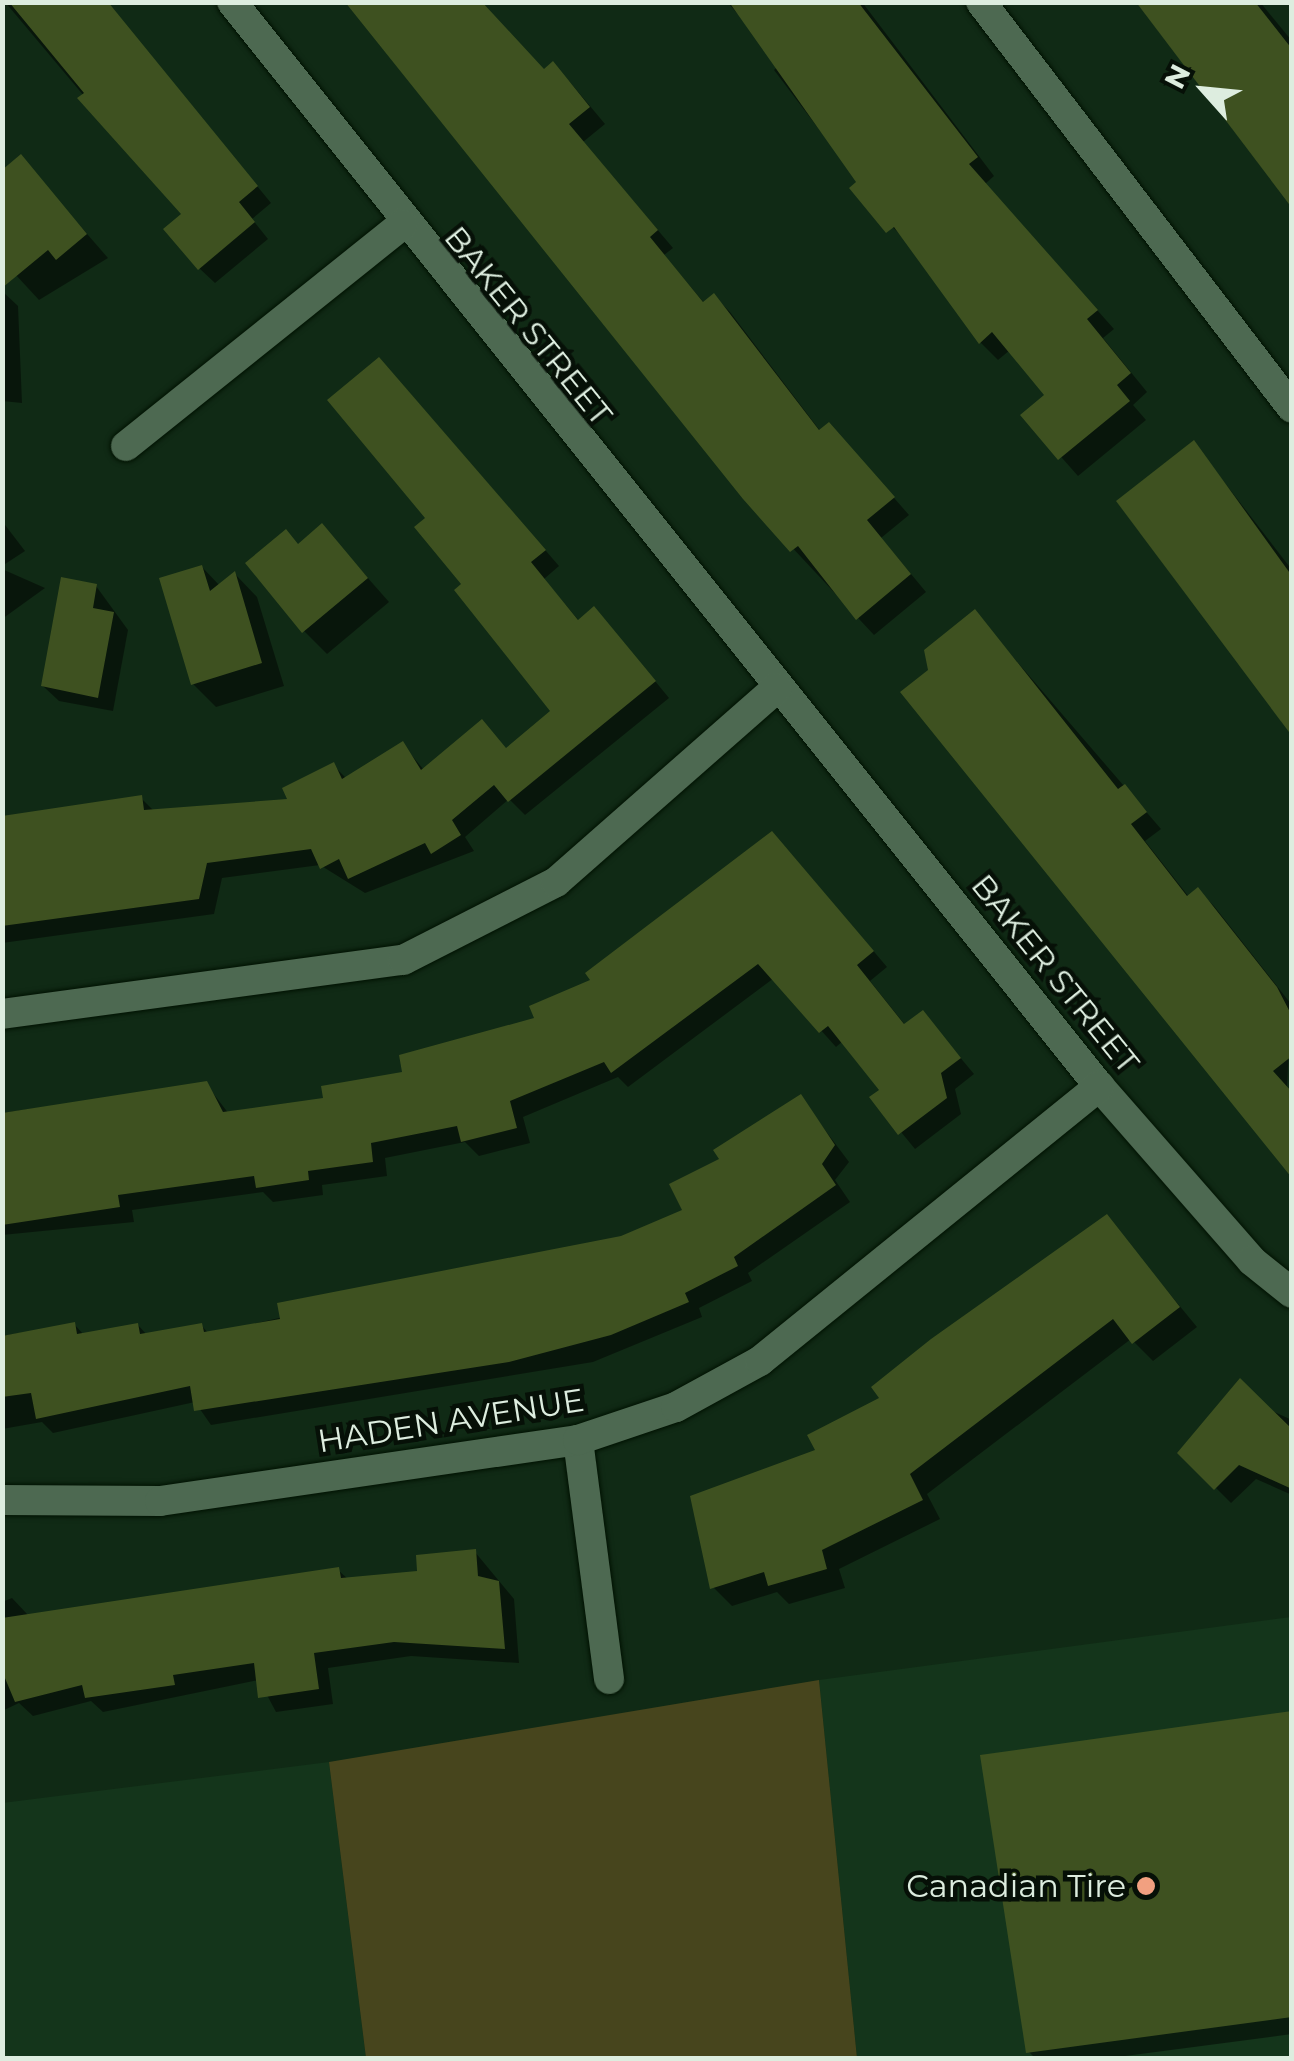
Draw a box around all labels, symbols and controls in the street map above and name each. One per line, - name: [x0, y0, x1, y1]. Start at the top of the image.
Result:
- north arrow: [1154, 40, 1254, 140]
- text: N: [1157, 59, 1198, 94]
- street label: BAKER STREET: [436, 219, 620, 433]
- street label: BAKER STREET: [963, 867, 1147, 1081]
- street label: HADEN AVENUE: [315, 1381, 587, 1461]
- place label: Canadian Tire: [906, 1867, 1126, 1905]
- marker: Canadian Tire: [1135, 1875, 1157, 1897]

